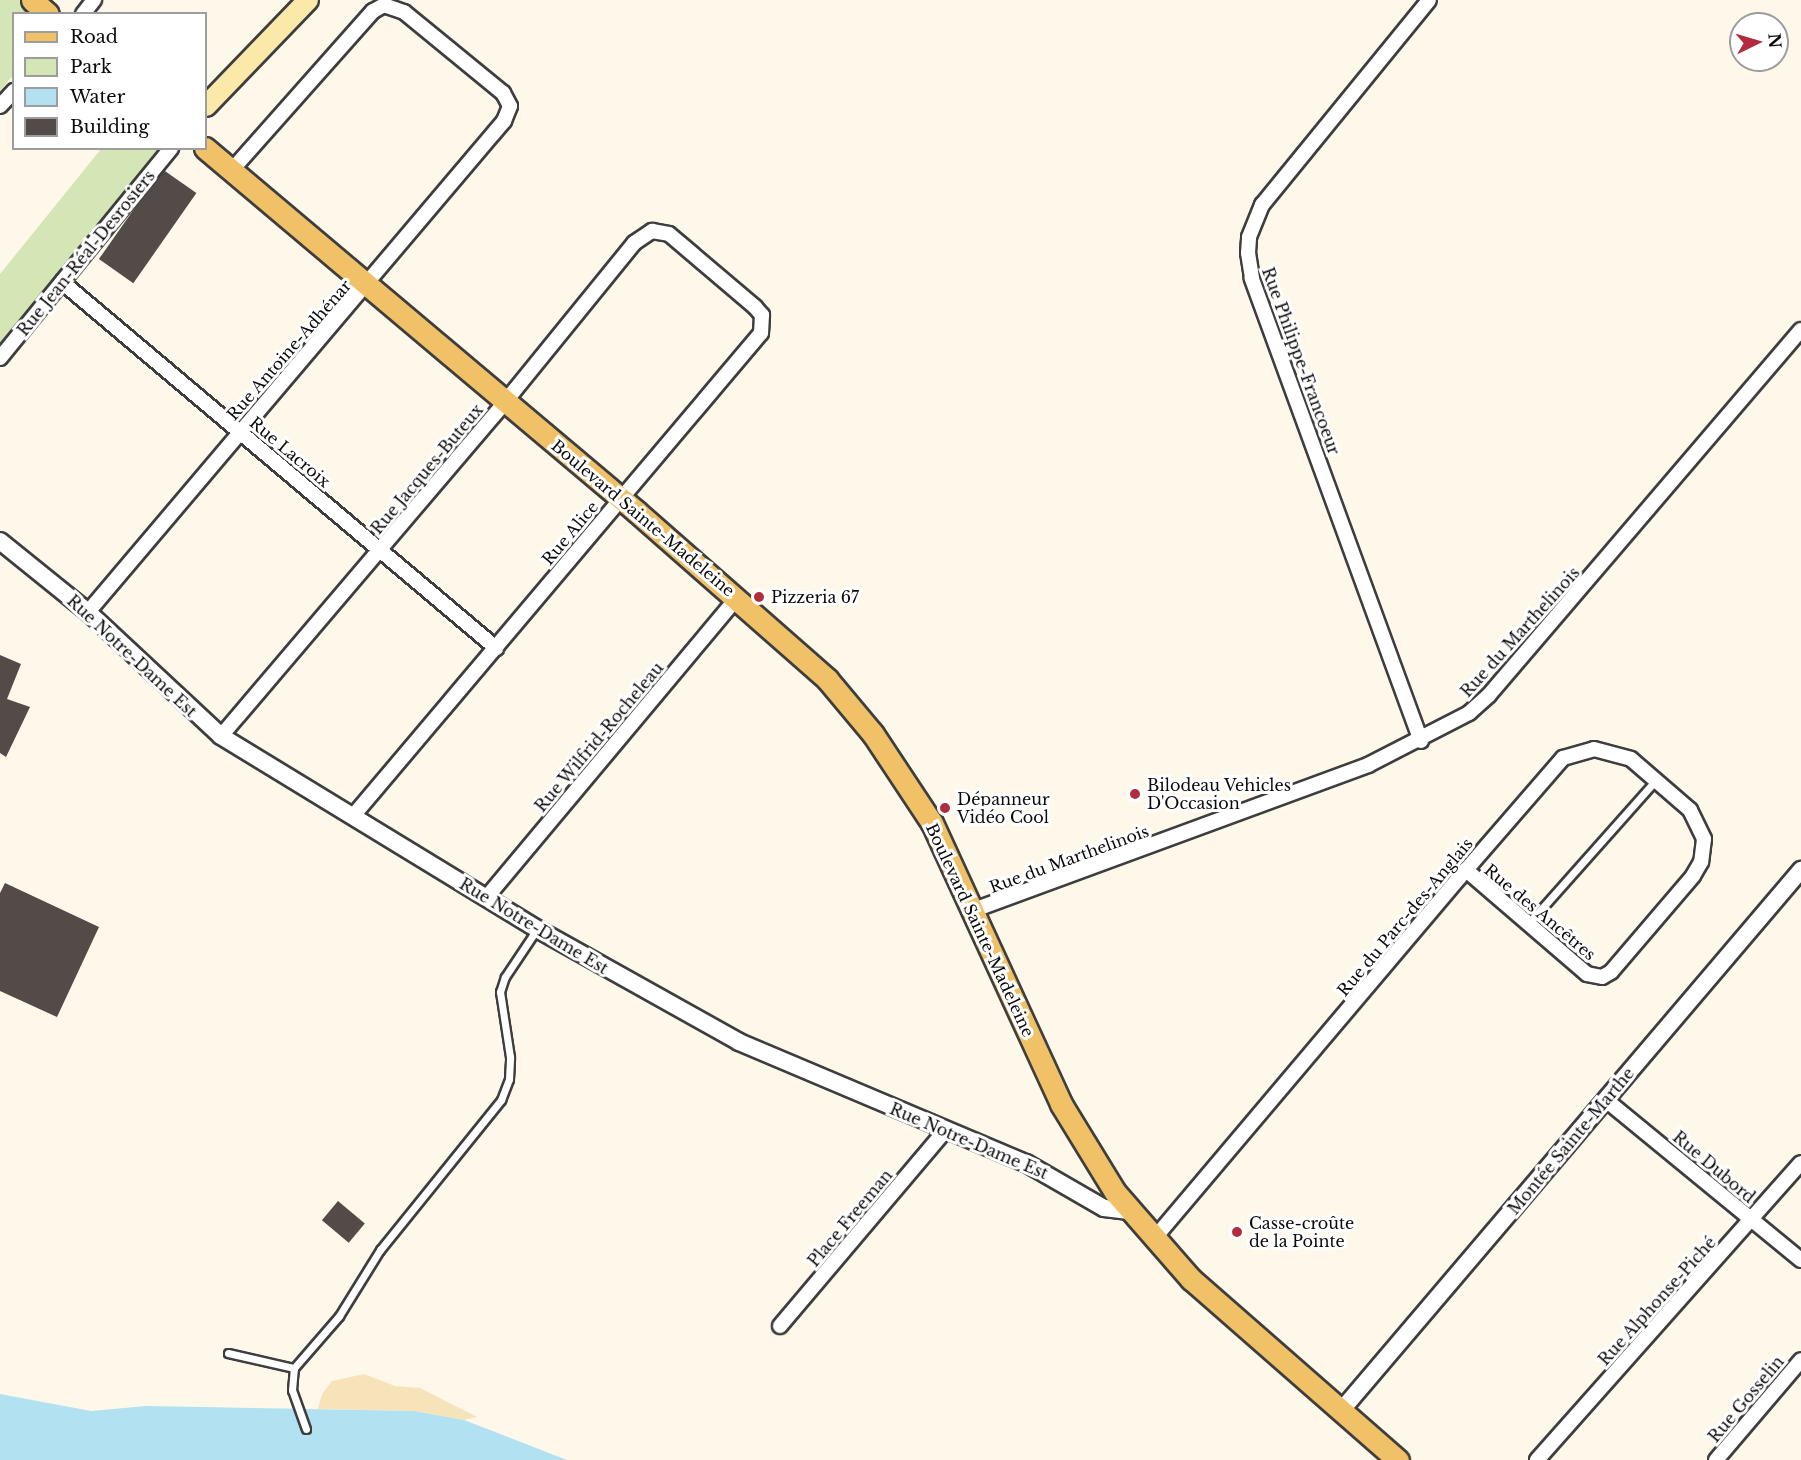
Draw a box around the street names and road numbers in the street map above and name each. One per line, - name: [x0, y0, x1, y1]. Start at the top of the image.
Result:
- street label: Rue Jean-Réal-Desrosiers: [13, 166, 159, 340]
- street label: Rue Philippe-Francoeur: [1258, 265, 1344, 457]
- street label: Rue Antoine-Adhénar: [223, 276, 355, 424]
- street label: Rue Jacques-Buteux: [367, 400, 487, 538]
- street label: Rue Lacroix: [246, 413, 334, 491]
- street label: Boulevard Sainte-Madeleine: [547, 436, 739, 600]
- street label: Rue Alice: [538, 497, 602, 569]
- street label: Rue du Marthelinois: [1457, 563, 1583, 701]
- street label: Rue Notre-Dame Est: [63, 591, 201, 721]
- street label: Rue Wilfrid-Rocheleau: [531, 658, 667, 816]
- street label: Boulevard Sainte-Madeleine: [922, 820, 1038, 1040]
- street label: Rue du Marthelinois: [987, 821, 1151, 897]
- street label: Rue du Parc-des-Anglais: [1333, 834, 1477, 1000]
- street label: Rue des Ancêtres: [1480, 860, 1600, 964]
- street label: Rue Notre-Dame Est: [456, 874, 612, 978]
- street label: Montée Sainte-Marthe: [1504, 1064, 1638, 1218]
- street label: Rue Notre-Dame Est: [887, 1099, 1051, 1183]
- street label: Rue Dubord: [1669, 1127, 1759, 1207]
- street label: Place Freeman: [804, 1166, 896, 1270]
- street label: Rue Alphonse-Piché: [1594, 1233, 1720, 1369]
- street label: Rue Gosselin: [1704, 1352, 1788, 1446]

